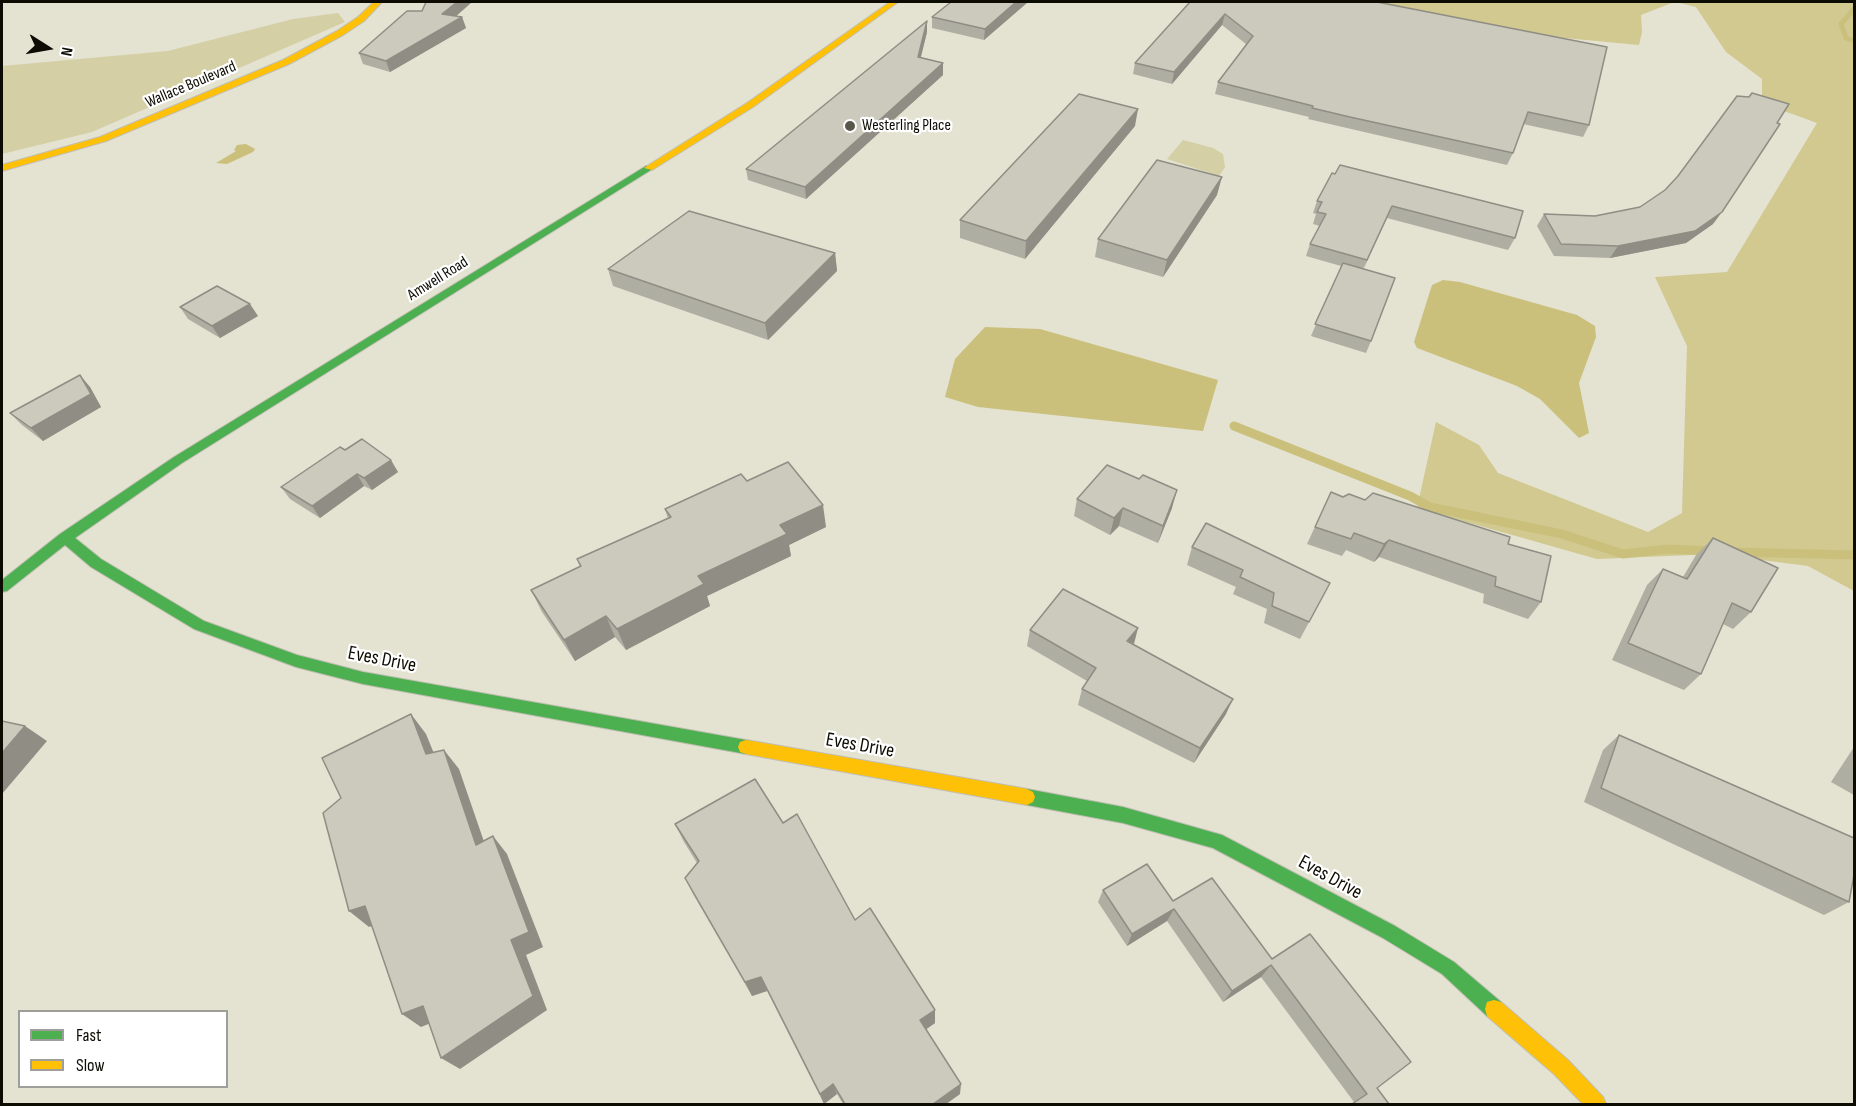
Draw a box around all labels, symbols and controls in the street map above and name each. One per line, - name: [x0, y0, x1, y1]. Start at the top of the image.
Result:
- north arrow: [18, 18, 78, 78]
- text: N: [56, 46, 76, 58]
- street label: Wallace Boulevard: [143, 57, 239, 113]
- place label: Westerling Place: [862, 116, 951, 136]
- marker: Westerling Place: [843, 119, 857, 133]
- street label: Amwell Road: [404, 253, 472, 305]
- street label: Eves Drive: [346, 642, 418, 678]
- street label: Eves Drive: [824, 728, 896, 764]
- street label: Eves Drive: [1294, 851, 1366, 905]
- legend: [18, 1010, 228, 1088]
- text: Fast: [76, 1025, 101, 1046]
- text: Slow: [76, 1055, 105, 1076]

